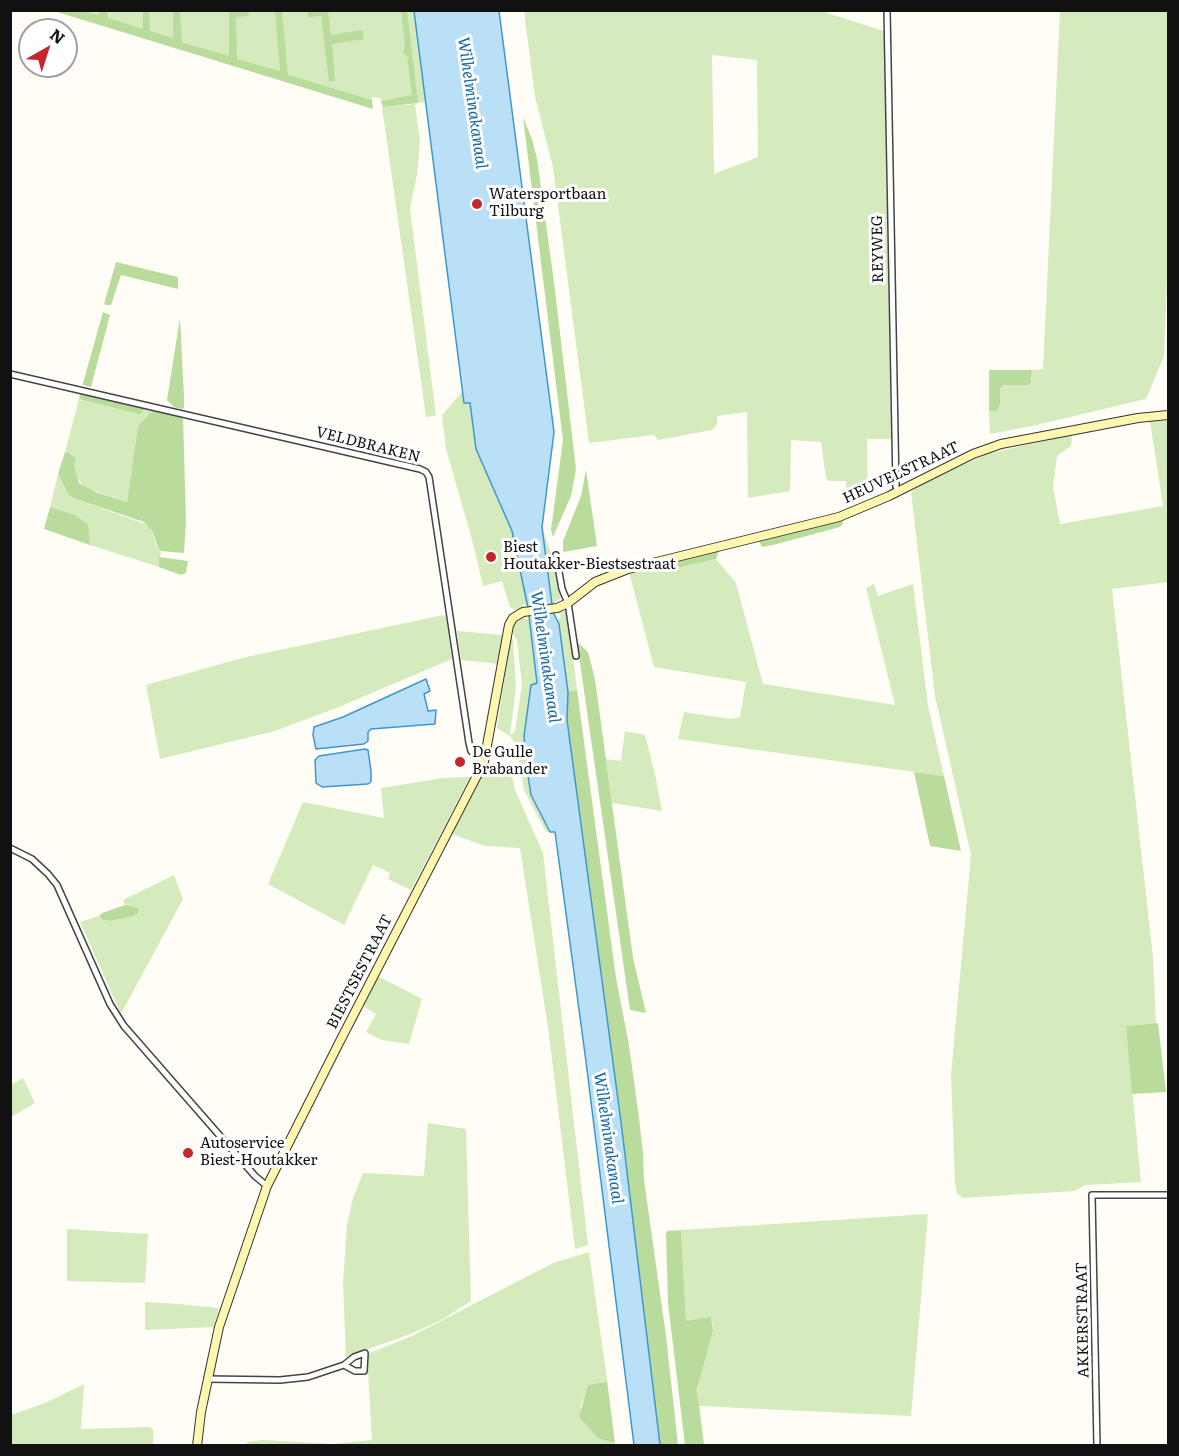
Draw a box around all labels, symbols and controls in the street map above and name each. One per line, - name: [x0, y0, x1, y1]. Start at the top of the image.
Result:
- north arrow: [18, 18, 78, 78]
- text: N: [45, 22, 71, 49]
- water label: Wilhelminakanaal: [453, 36, 491, 170]
- place label: Watersportbaan Tilburg: [489, 186, 606, 221]
- marker: Watersportbaan Tilburg: [470, 197, 484, 211]
- street label: REYWEG: [868, 215, 888, 283]
- street label: VELDBRAKEN: [314, 423, 422, 467]
- street label: HEUVELSTRAAT: [840, 438, 962, 508]
- place label: Biest Houtakker-Biestsestraat: [503, 539, 676, 574]
- marker: Biest Houtakker-Biestsestraat: [484, 550, 498, 564]
- water label: Wilhelminakanaal: [526, 590, 564, 724]
- place label: De Gulle Brabander: [472, 744, 547, 779]
- marker: De Gulle Brabander: [453, 755, 467, 769]
- street label: BIESTSESTRAAT: [323, 912, 397, 1032]
- water label: Wilhelminakanaal: [589, 1071, 627, 1205]
- place label: Autoservice Biest-Houtakker: [200, 1135, 318, 1170]
- marker: Autoservice Biest-Houtakker: [181, 1146, 195, 1160]
- street label: AKKERSTRAAT: [1073, 1262, 1093, 1378]

